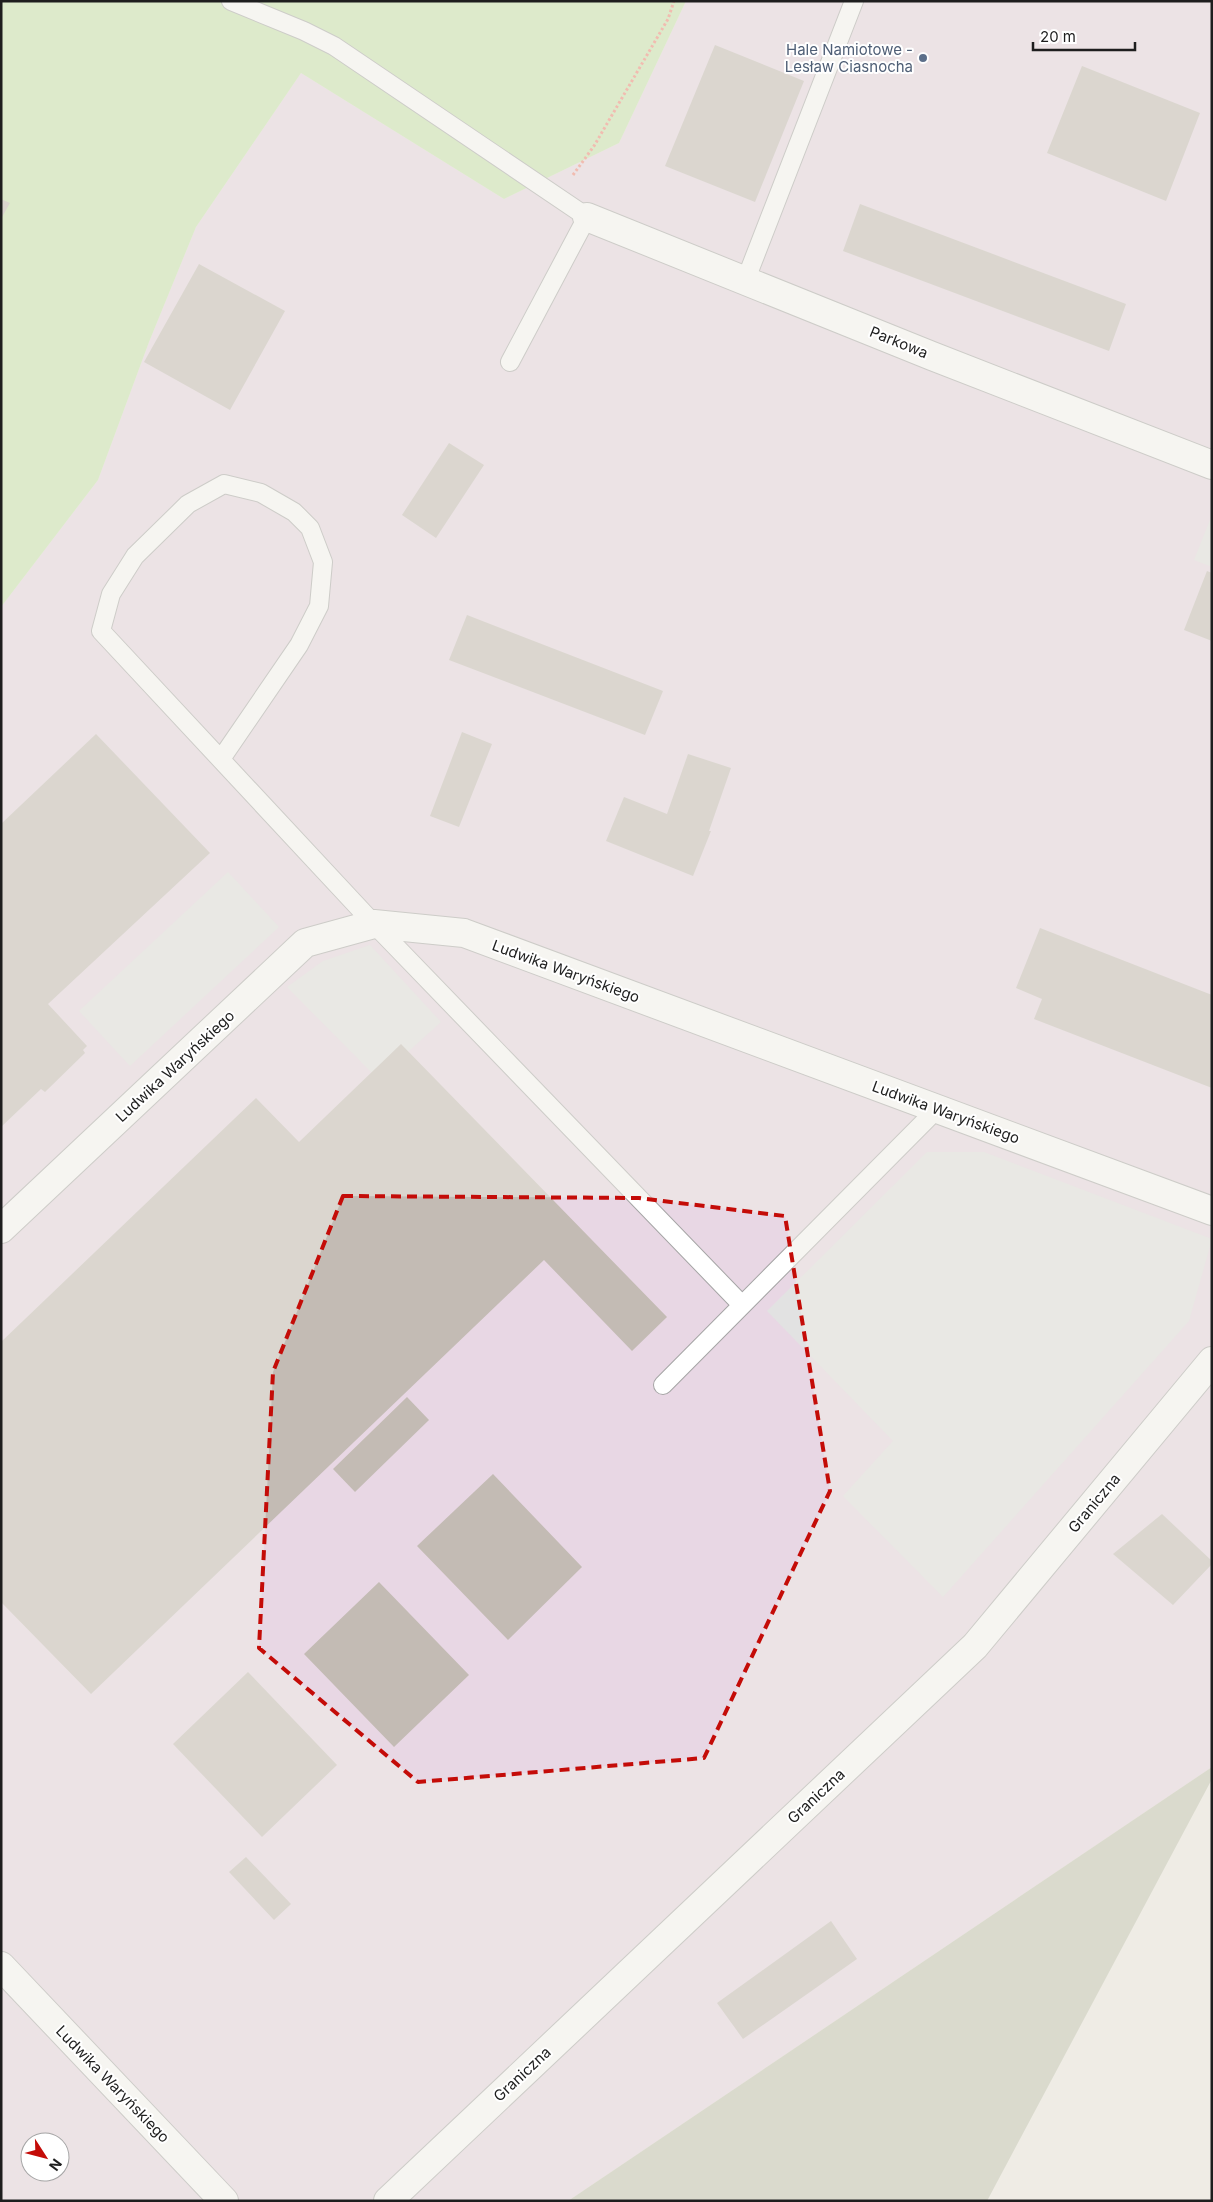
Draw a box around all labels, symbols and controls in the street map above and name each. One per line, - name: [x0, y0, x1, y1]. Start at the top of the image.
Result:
- scale bar: [1033, 20, 1136, 52]
- text: 20 m: [1040, 27, 1076, 46]
- place label: Hale Namiotowe - Lesław Ciasnocha: [785, 40, 913, 76]
- marker: Hale Namiotowe - Lesław Ciasnocha: [917, 52, 929, 64]
- street label: Parkowa: [867, 322, 931, 362]
- street label: Ludwika Waryńskiego: [490, 935, 642, 1007]
- street label: Ludwika Waryńskiego: [112, 1006, 238, 1126]
- street label: Ludwika Waryńskiego: [870, 1076, 1022, 1148]
- street label: Graniczna: [1064, 1469, 1124, 1537]
- street label: Graniczna: [783, 1765, 849, 1827]
- street label: Ludwika Waryńskiego: [52, 2021, 174, 2147]
- street label: Graniczna: [489, 2043, 555, 2105]
- north arrow: [20, 2132, 70, 2182]
- text: N: [46, 2156, 66, 2174]

